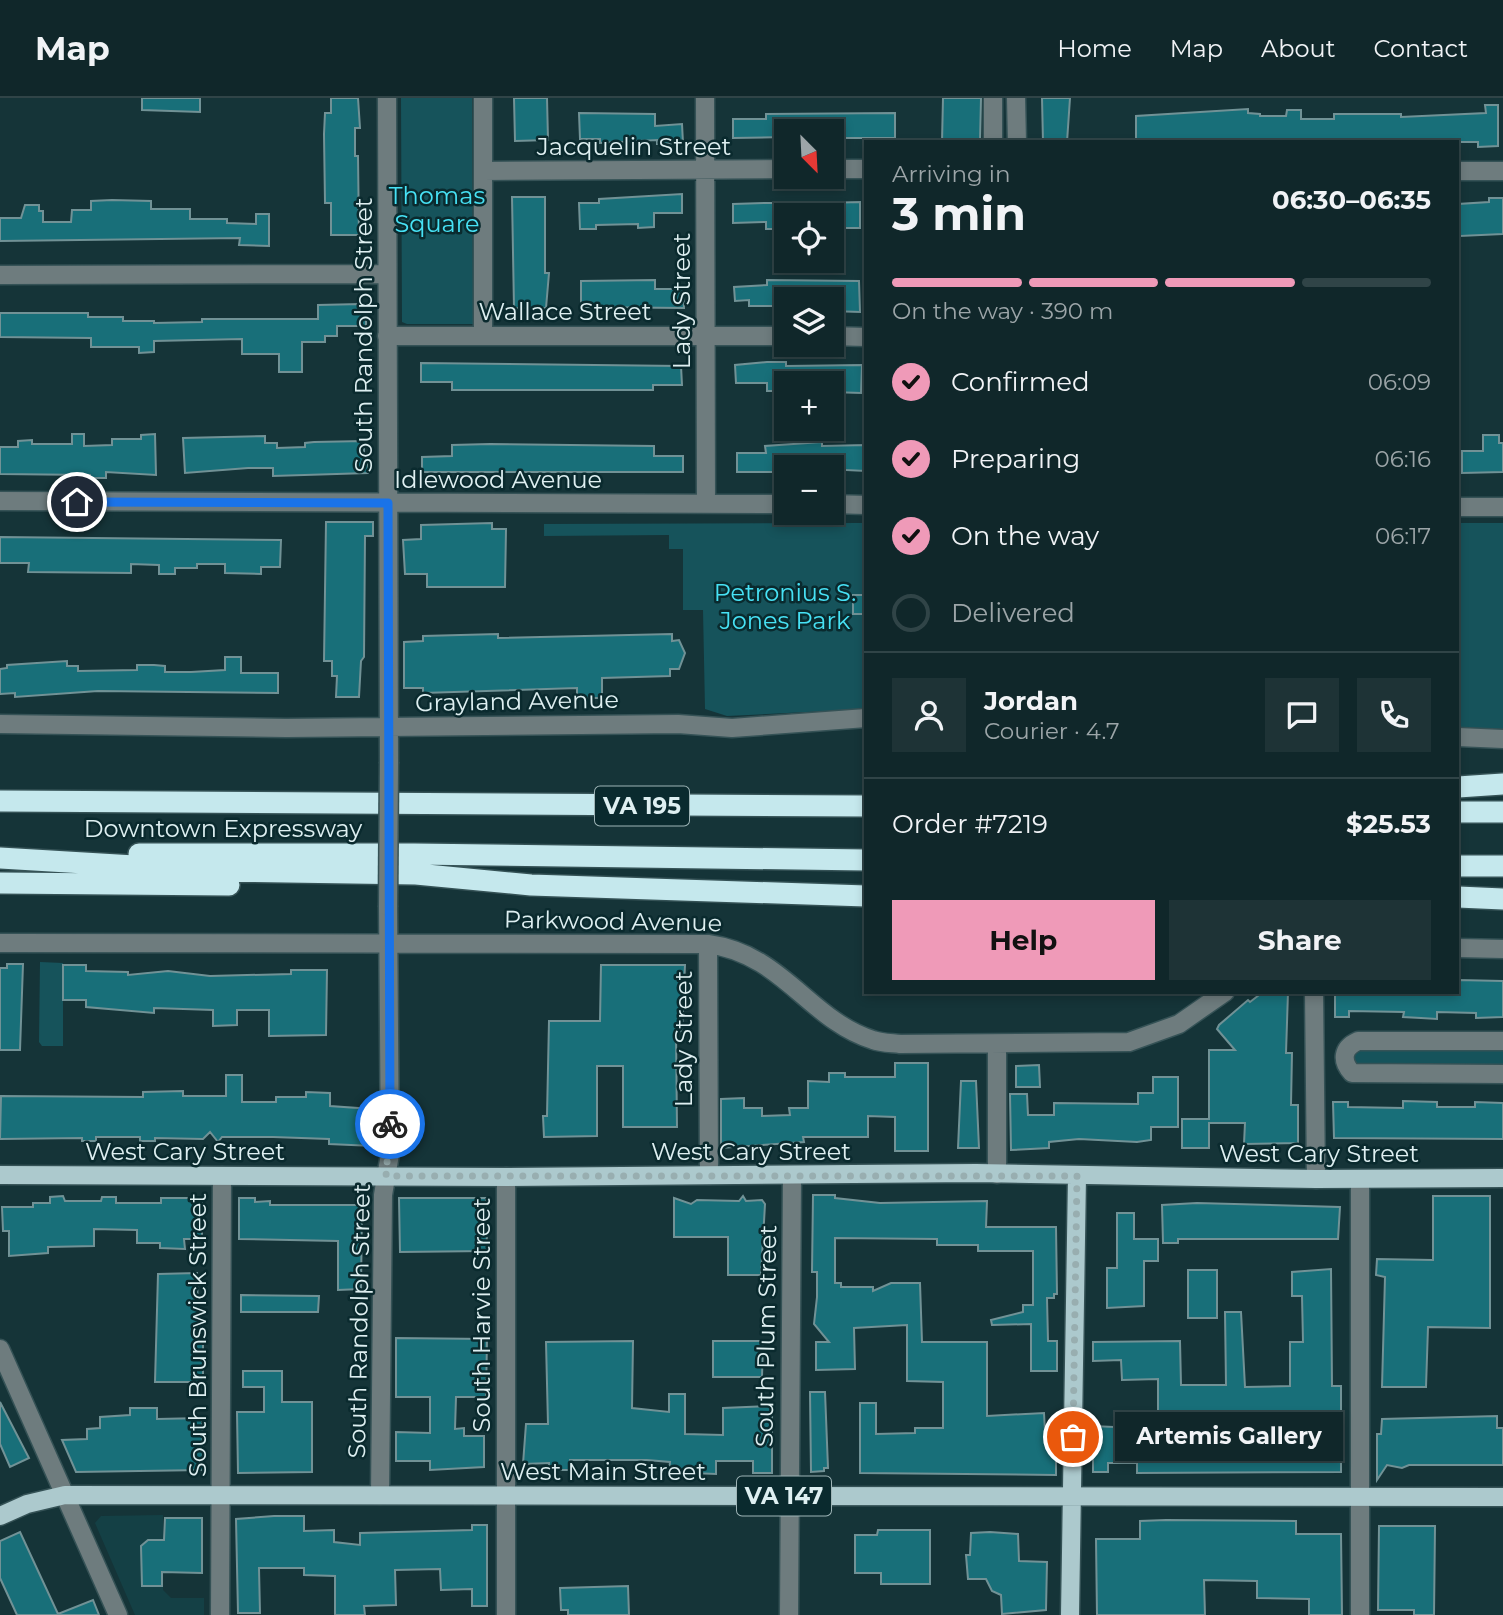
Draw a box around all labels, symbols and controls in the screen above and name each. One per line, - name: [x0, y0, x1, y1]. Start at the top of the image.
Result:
- text: Map: [35, 28, 110, 68]
- text: Home: [1057, 34, 1132, 63]
- text: Map: [1170, 34, 1223, 63]
- text: About: [1261, 34, 1335, 63]
- text: Contact: [1373, 34, 1468, 63]
- north arrow: [774, 119, 844, 189]
- map controls: [774, 119, 844, 525]
- street label: Jacquelin Street: [536, 132, 731, 161]
- text: Arriving in: [892, 160, 1011, 188]
- park label: Thomas Square: [389, 181, 485, 238]
- text: 06:30–06:35: [1272, 184, 1431, 216]
- text: 3 min: [892, 185, 1026, 242]
- street label: South Randolph Street: [349, 197, 378, 472]
- button: locate: [774, 203, 844, 273]
- street label: Lady Street: [667, 233, 696, 369]
- button: layers: [774, 287, 844, 357]
- street label: Wallace Street: [478, 297, 652, 326]
- text: On the way · 390 m: [892, 297, 1114, 325]
- icon: check: [892, 363, 930, 401]
- text: Confirmed: [951, 366, 1090, 398]
- text: 06:09: [1368, 368, 1431, 396]
- button: +: [774, 371, 844, 441]
- icon: check: [892, 440, 930, 478]
- text: Preparing: [951, 443, 1080, 475]
- text: 06:16: [1375, 445, 1431, 473]
- button: −: [774, 455, 844, 525]
- street label: Idlewood Avenue: [394, 465, 602, 494]
- pin: [47, 472, 107, 532]
- icon: home: [58, 483, 96, 521]
- icon: check: [892, 517, 930, 555]
- text: On the way: [951, 520, 1099, 552]
- text: 06:17: [1375, 522, 1431, 550]
- park label: Petronius S. Jones Park: [714, 578, 856, 635]
- text: Delivered: [951, 597, 1075, 629]
- button: person: [892, 678, 966, 752]
- button: chat: [1265, 678, 1339, 752]
- button: phone: [1357, 678, 1431, 752]
- street label: Grayland Avenue: [415, 685, 619, 717]
- text: Jordan: [984, 685, 1078, 717]
- text: Courier · 4.7: [984, 717, 1120, 745]
- road number: VA 195: [595, 786, 689, 826]
- text: Order #7219: [892, 808, 1048, 840]
- text: $25.53: [1346, 808, 1431, 840]
- street label: Downtown Expressway: [84, 814, 362, 843]
- button: Help: [892, 900, 1155, 980]
- button: Share: [1169, 900, 1431, 980]
- street label: Parkwood Avenue: [504, 905, 722, 937]
- street label: Lady Street: [669, 971, 698, 1107]
- courier: [355, 1089, 425, 1159]
- icon: bike: [371, 1105, 409, 1143]
- street label: West Cary Street: [85, 1137, 285, 1166]
- street label: West Cary Street: [651, 1137, 851, 1166]
- street label: West Cary Street: [1219, 1139, 1419, 1168]
- street label: South Randolph Street: [342, 1183, 376, 1459]
- street label: South Brunswick Street: [183, 1193, 212, 1477]
- street label: South Harvie Street: [467, 1197, 496, 1432]
- street label: South Plum Street: [750, 1224, 782, 1447]
- pin: [1043, 1407, 1103, 1467]
- callout: Artemis Gallery: [1115, 1412, 1342, 1462]
- icon: bag: [1054, 1418, 1092, 1456]
- text: Artemis Gallery: [1136, 1422, 1322, 1450]
- street label: West Main Street: [500, 1457, 706, 1486]
- road number: VA 147: [737, 1476, 831, 1516]

